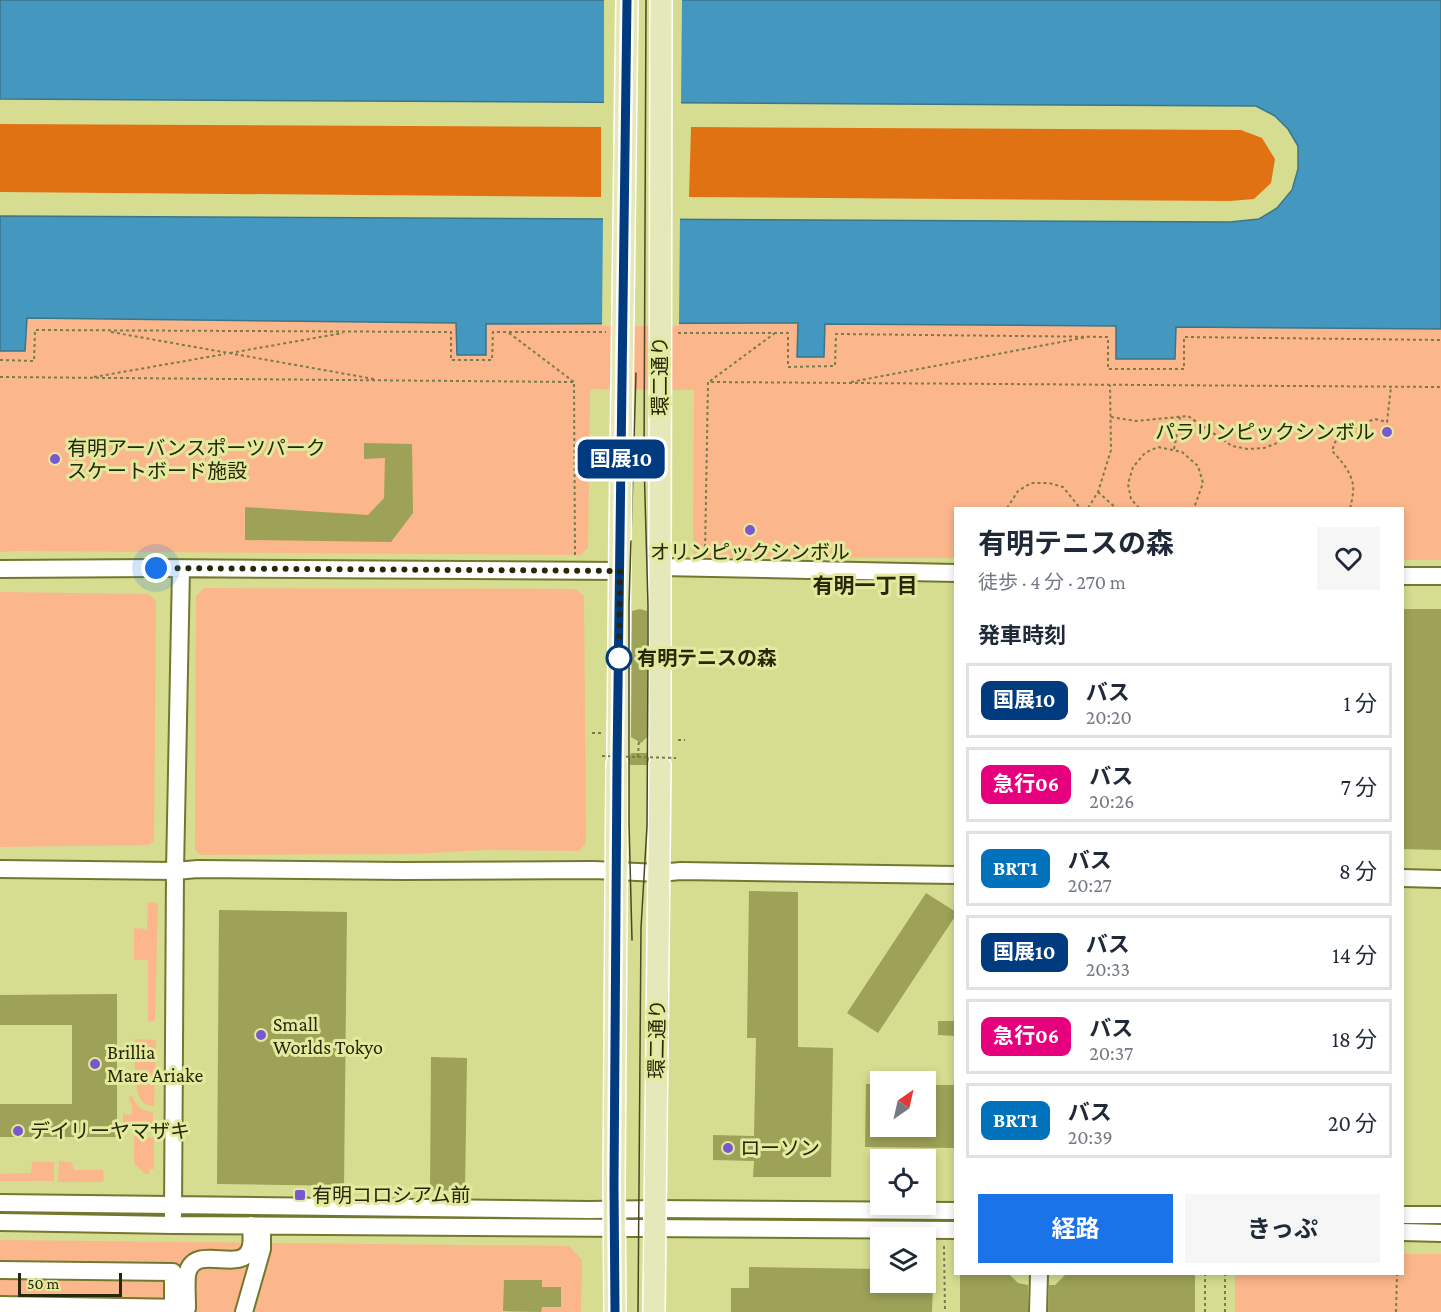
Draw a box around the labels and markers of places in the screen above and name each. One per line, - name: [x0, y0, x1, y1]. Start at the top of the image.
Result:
- place label: パラリンピックシンボル: [1155, 421, 1375, 443]
- marker: パラリンピックシンボル: [1380, 425, 1394, 439]
- place label: 有明アーバンスポーツパーク スケートボード施設: [67, 437, 326, 482]
- marker: 有明アーバンスポーツパーク スケートボード施設: [48, 452, 62, 466]
- marker: オリンピックシンボル: [743, 523, 757, 537]
- place label: オリンピックシンボル: [650, 541, 850, 563]
- marker: 有明テニスの森: [606, 645, 632, 671]
- place label: 有明テニスの森: [637, 647, 777, 669]
- place label: Small Worlds Tokyo: [273, 1013, 383, 1059]
- marker: Small Worlds Tokyo: [254, 1028, 268, 1042]
- place label: Brillia Mare Ariake: [107, 1041, 203, 1086]
- marker: Brillia Mare Ariake: [88, 1057, 102, 1071]
- place label: デイリーヤマザキ: [30, 1120, 190, 1142]
- marker: デイリーヤマザキ: [11, 1124, 25, 1138]
- place label: ローソン: [740, 1137, 820, 1159]
- marker: ローソン: [721, 1141, 735, 1155]
- place label: 有明コロシアム前: [312, 1184, 471, 1206]
- marker: 有明コロシアム前: [293, 1188, 307, 1202]

